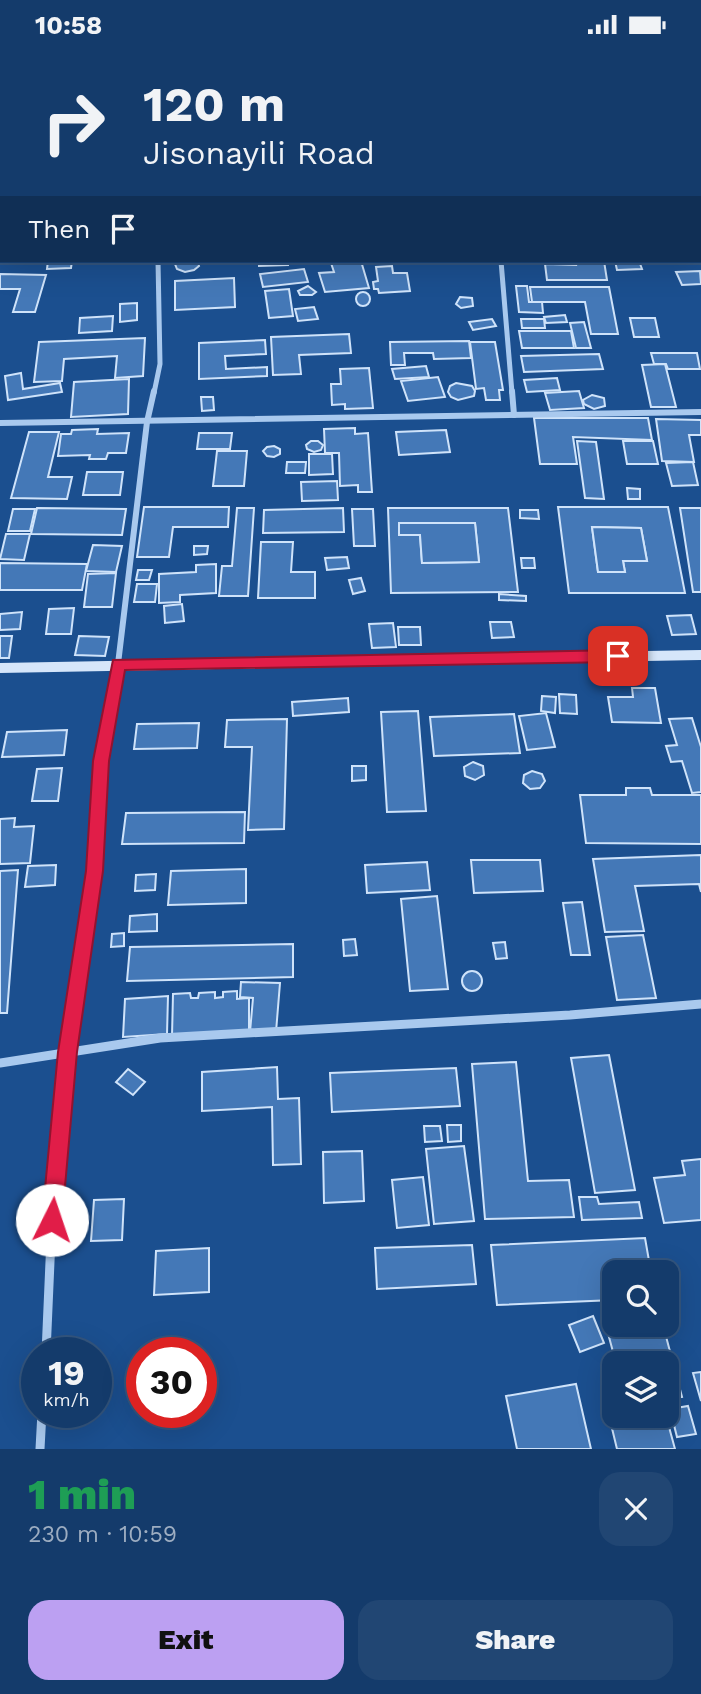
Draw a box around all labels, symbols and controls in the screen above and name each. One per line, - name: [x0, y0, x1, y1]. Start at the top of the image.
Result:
- text: 10:58: [35, 10, 102, 40]
- text: 120 m: [143, 75, 285, 133]
- icon: right: [28, 77, 119, 168]
- text: Jisonayili Road: [143, 134, 375, 172]
- icon: arrive: [104, 210, 142, 248]
- text: Then: [28, 214, 90, 244]
- pin: [588, 626, 648, 686]
- icon: arrive: [599, 637, 637, 675]
- position arrow: [15, 1183, 89, 1257]
- map controls: [602, 1260, 679, 1428]
- button: search: [602, 1260, 679, 1337]
- speed limit sign: 30: [126, 1337, 217, 1428]
- button: layers: [602, 1351, 679, 1428]
- text: 19: [48, 1352, 85, 1394]
- text: km/h: [43, 1389, 90, 1410]
- text: 1 min: [28, 1470, 136, 1519]
- button: close: [599, 1472, 673, 1546]
- text: 230 m · 10:59: [28, 1521, 177, 1548]
- button: Exit: [28, 1600, 344, 1680]
- button: Share: [358, 1600, 673, 1680]

